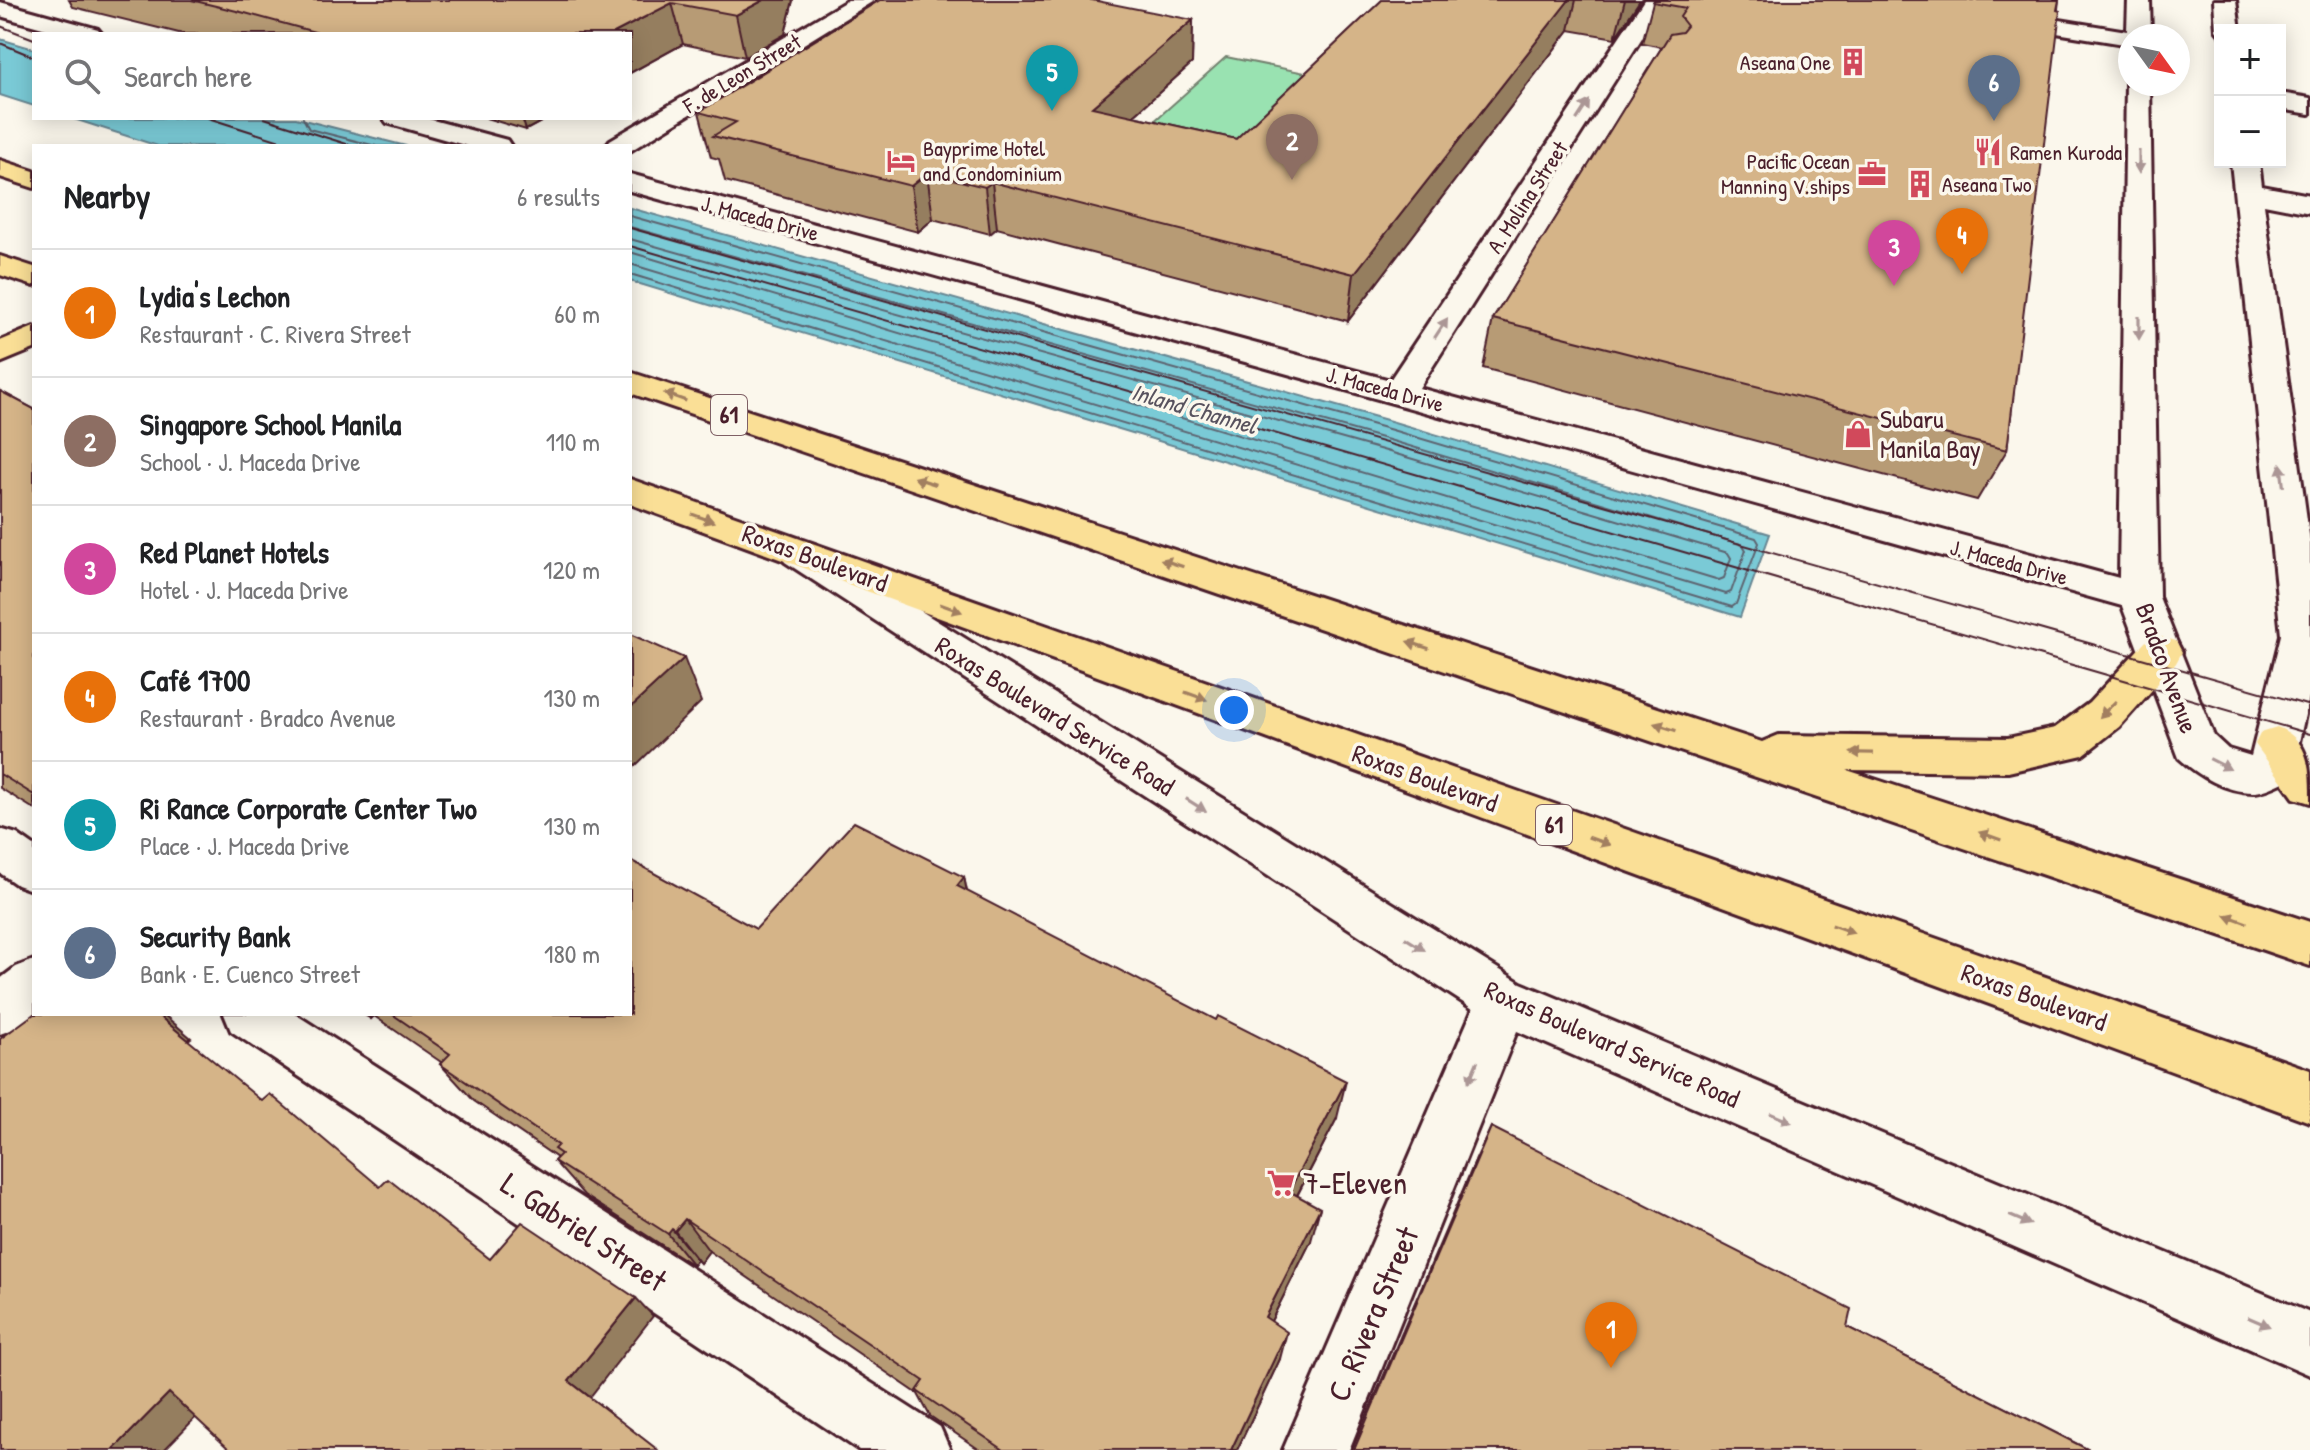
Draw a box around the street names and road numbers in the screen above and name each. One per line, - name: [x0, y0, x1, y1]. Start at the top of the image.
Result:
- street label: F. de Leon Street: [677, 26, 807, 120]
- street label: A. Molina Street: [1480, 135, 1575, 259]
- street label: J. Maceda Drive: [698, 188, 822, 248]
- street label: J. Maceda Drive: [1323, 359, 1447, 419]
- road number: 61: [711, 395, 747, 435]
- street label: Roxas Boulevard: [738, 515, 893, 600]
- street label: J. Maceda Drive: [1947, 532, 2071, 592]
- street label: Bradco Avenue: [2128, 598, 2207, 738]
- street label: Roxas Boulevard Service Road: [929, 628, 1181, 803]
- street label: Roxas Boulevard: [1348, 735, 1503, 820]
- road number: 61: [1536, 805, 1572, 845]
- street label: Roxas Boulevard: [1957, 954, 2112, 1039]
- street label: Roxas Boulevard Service Road: [1479, 971, 1745, 1116]
- street label: L. Gabriel Street: [493, 1162, 676, 1302]
- street label: C. Rivera Street: [1316, 1219, 1429, 1408]

